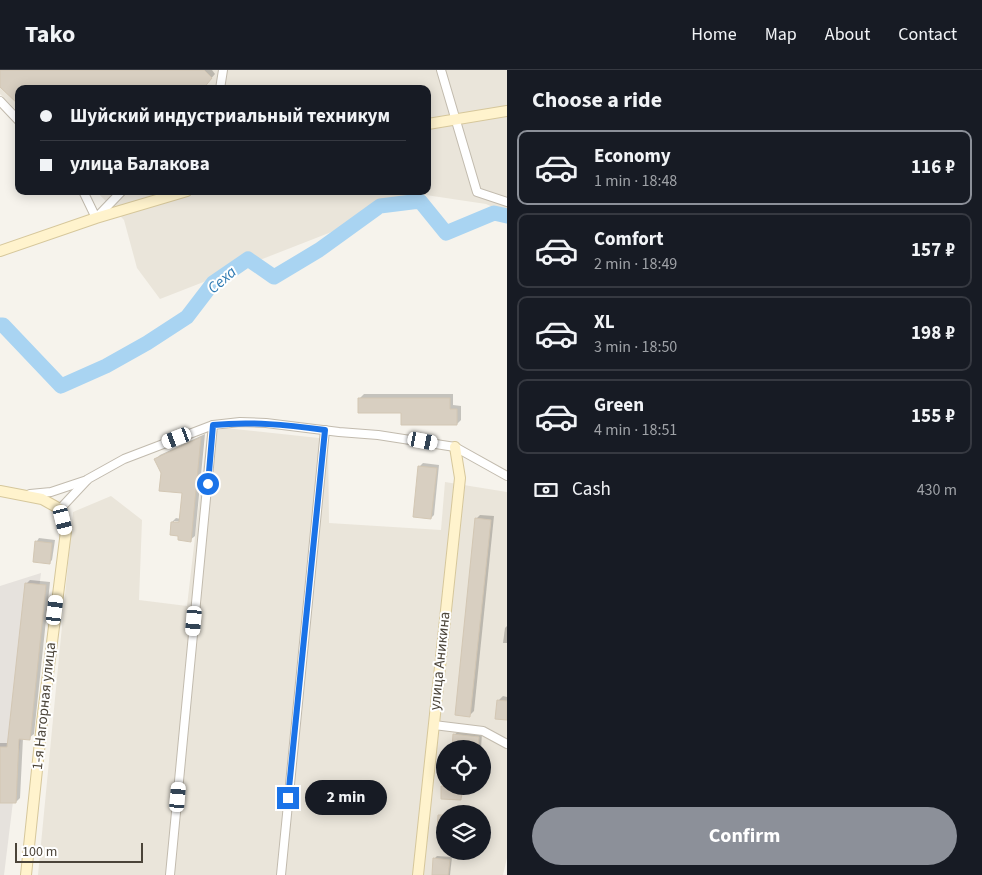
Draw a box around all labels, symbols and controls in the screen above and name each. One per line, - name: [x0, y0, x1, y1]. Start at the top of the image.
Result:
- text: Tako: [25, 17, 75, 52]
- text: Home: [691, 22, 737, 47]
- text: Map: [765, 22, 797, 47]
- text: About: [825, 22, 870, 47]
- text: Contact: [898, 22, 957, 47]
- text: Choose a ride: [532, 84, 662, 116]
- text: Шуйский индустриальный техникум: [70, 103, 390, 130]
- text: Economy: [594, 143, 671, 170]
- icon: car: [534, 145, 579, 190]
- text: улица Балакова: [70, 151, 210, 178]
- text: 116 ₽: [911, 154, 955, 181]
- text: 1 min · 18:48: [594, 170, 677, 192]
- text: Comfort: [594, 226, 664, 253]
- icon: car: [534, 228, 579, 273]
- text: 157 ₽: [911, 237, 955, 264]
- text: 2 min · 18:49: [594, 253, 677, 275]
- water label: Сеха: [203, 261, 241, 299]
- text: XL: [594, 309, 615, 336]
- icon: car: [534, 311, 579, 356]
- text: 198 ₽: [911, 320, 955, 347]
- text: 3 min · 18:50: [594, 336, 677, 358]
- text: Green: [594, 392, 644, 419]
- icon: car: [534, 394, 579, 439]
- text: 155 ₽: [911, 403, 955, 430]
- text: 4 min · 18:51: [594, 419, 677, 441]
- car: [160, 426, 193, 450]
- car: [406, 431, 439, 451]
- route start: [197, 473, 219, 495]
- icon: cash: [532, 476, 560, 504]
- text: Cash: [572, 476, 611, 503]
- text: 430 m: [917, 479, 957, 501]
- car: [52, 504, 73, 536]
- car: [45, 594, 64, 626]
- car: [185, 605, 202, 637]
- street label: улица Аникина: [424, 611, 456, 711]
- street label: 1-я Нагорная улица: [27, 641, 61, 771]
- map controls: [436, 740, 491, 860]
- button: locate: [436, 740, 491, 795]
- callout: 2 min: [306, 780, 388, 816]
- car: [169, 781, 186, 813]
- text: 2 min: [327, 786, 365, 808]
- route end: [277, 787, 299, 809]
- button: layers: [436, 805, 491, 860]
- button: Confirm: [532, 807, 957, 865]
- scale bar: [15, 840, 142, 863]
- text: 100 m: [22, 842, 57, 862]

